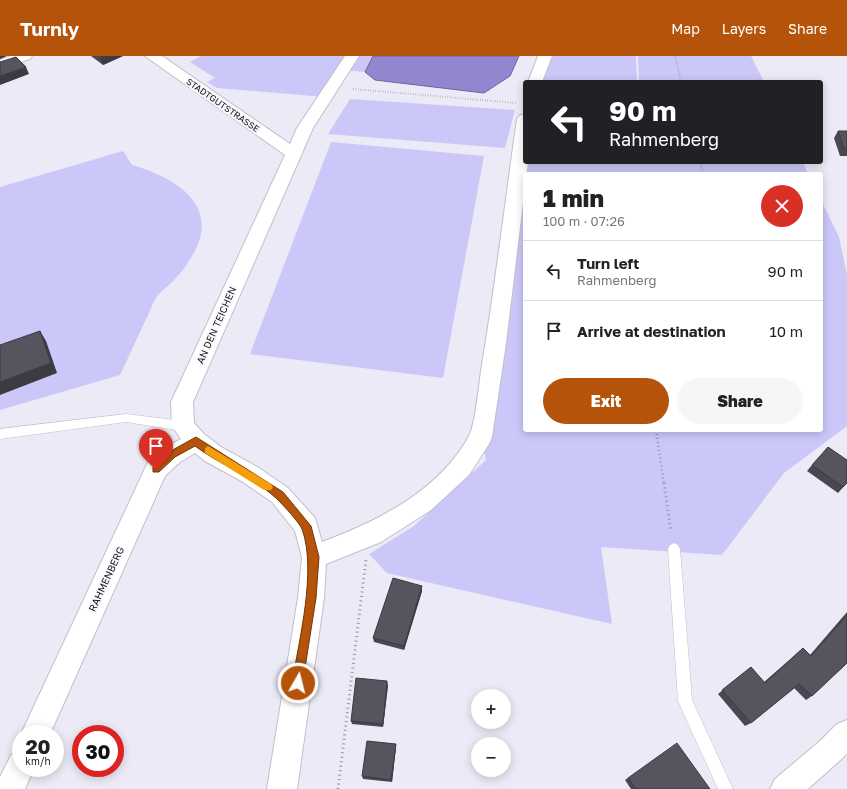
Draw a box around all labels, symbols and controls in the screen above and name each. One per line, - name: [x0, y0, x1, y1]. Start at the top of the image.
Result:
- text: Turnly: [20, 17, 79, 40]
- text: Map: [671, 20, 700, 37]
- text: Layers: [722, 20, 766, 37]
- text: Share: [788, 20, 827, 37]
- street label: STADTGUTSTRASSE: [184, 76, 262, 134]
- text: 90 m: [609, 94, 676, 127]
- icon: left: [543, 96, 595, 148]
- text: Rahmenberg: [609, 128, 719, 150]
- text: 1 min: [543, 183, 604, 212]
- button: close: [761, 185, 803, 227]
- text: 100 m · 07:26: [543, 213, 625, 229]
- text: Turn left: [577, 254, 639, 272]
- icon: left: [543, 260, 565, 282]
- text: 90 m: [768, 262, 803, 280]
- text: Rahmenberg: [577, 272, 657, 288]
- street label: AN DEN TEICHEN: [194, 284, 238, 366]
- icon: arrive: [543, 320, 565, 342]
- text: Arrive at destination: [577, 322, 726, 340]
- text: 10 m: [769, 322, 803, 340]
- button: Exit: [543, 378, 669, 424]
- button: Share: [677, 378, 803, 424]
- pin: [139, 429, 173, 470]
- icon: arrive: [145, 435, 167, 457]
- street label: RAHMENBERG: [86, 545, 126, 613]
- position arrow: [277, 662, 319, 704]
- map controls: [471, 689, 511, 777]
- button: +: [471, 689, 511, 729]
- speed limit sign: 30: [72, 725, 124, 777]
- text: 20: [25, 734, 51, 758]
- button: −: [471, 737, 511, 777]
- text: km/h: [25, 755, 51, 767]

